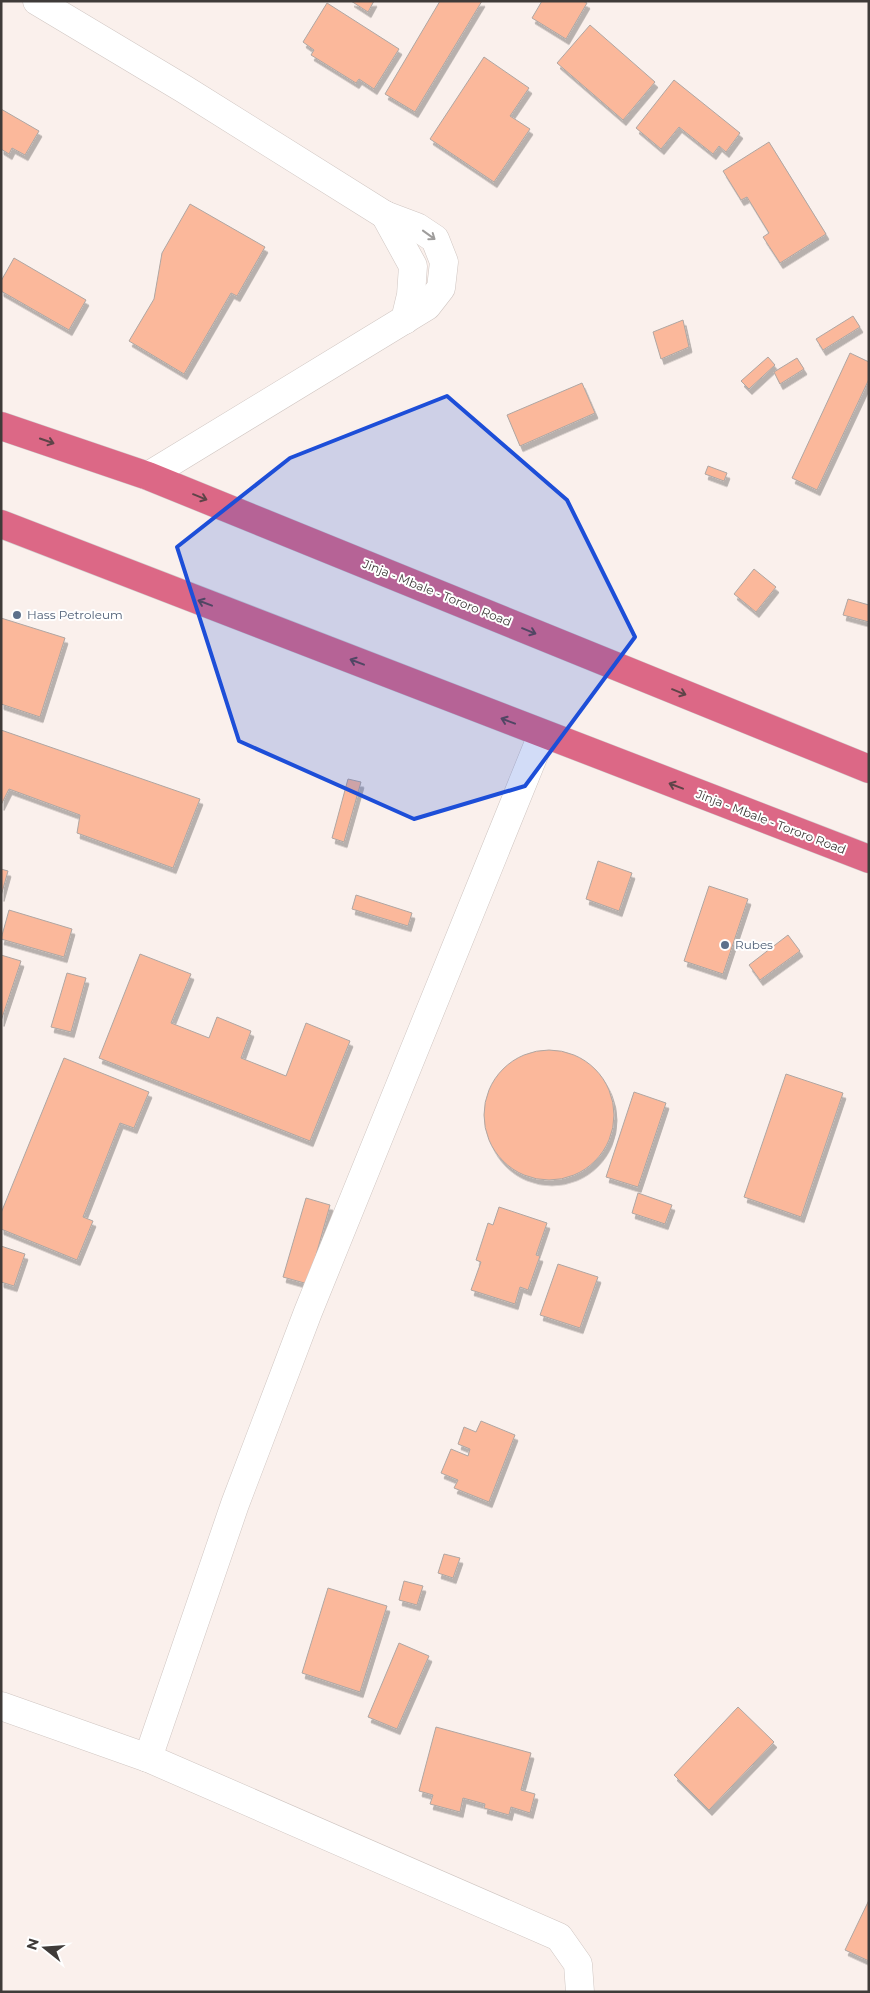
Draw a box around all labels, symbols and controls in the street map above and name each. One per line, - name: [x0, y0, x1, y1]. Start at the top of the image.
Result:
- one-way arrow: [422, 230, 436, 240]
- one-way arrow: [39, 437, 55, 447]
- one-way arrow: [192, 493, 207, 502]
- street label: Jinja - Mbale - Tororo Road: [360, 555, 514, 629]
- one-way arrow: [198, 598, 213, 608]
- place label: Hass Petroleum: [27, 607, 123, 622]
- marker: Hass Petroleum: [11, 609, 23, 621]
- one-way arrow: [521, 627, 536, 636]
- one-way arrow: [349, 657, 365, 666]
- one-way arrow: [671, 688, 686, 698]
- one-way arrow: [501, 716, 516, 725]
- one-way arrow: [669, 781, 684, 790]
- street label: Jinja - Mbale - Tororo Road: [693, 786, 848, 857]
- place label: Rubes: [735, 937, 773, 952]
- marker: Rubes: [719, 939, 731, 951]
- north arrow: [20, 1923, 70, 1973]
- text: N: [22, 1936, 43, 1952]

